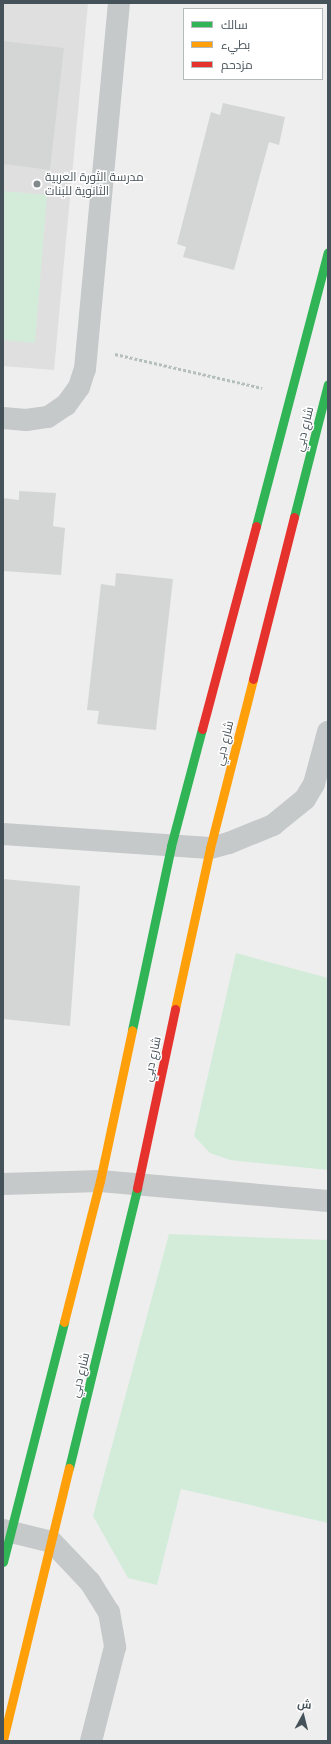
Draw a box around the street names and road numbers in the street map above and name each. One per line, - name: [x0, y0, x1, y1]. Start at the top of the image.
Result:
- street label: شارع دبي: [291, 405, 317, 453]
- street label: شارع دبي: [211, 719, 237, 767]
- street label: شارع دبي: [140, 1035, 164, 1083]
- street label: شارع دبي: [67, 1351, 93, 1399]

